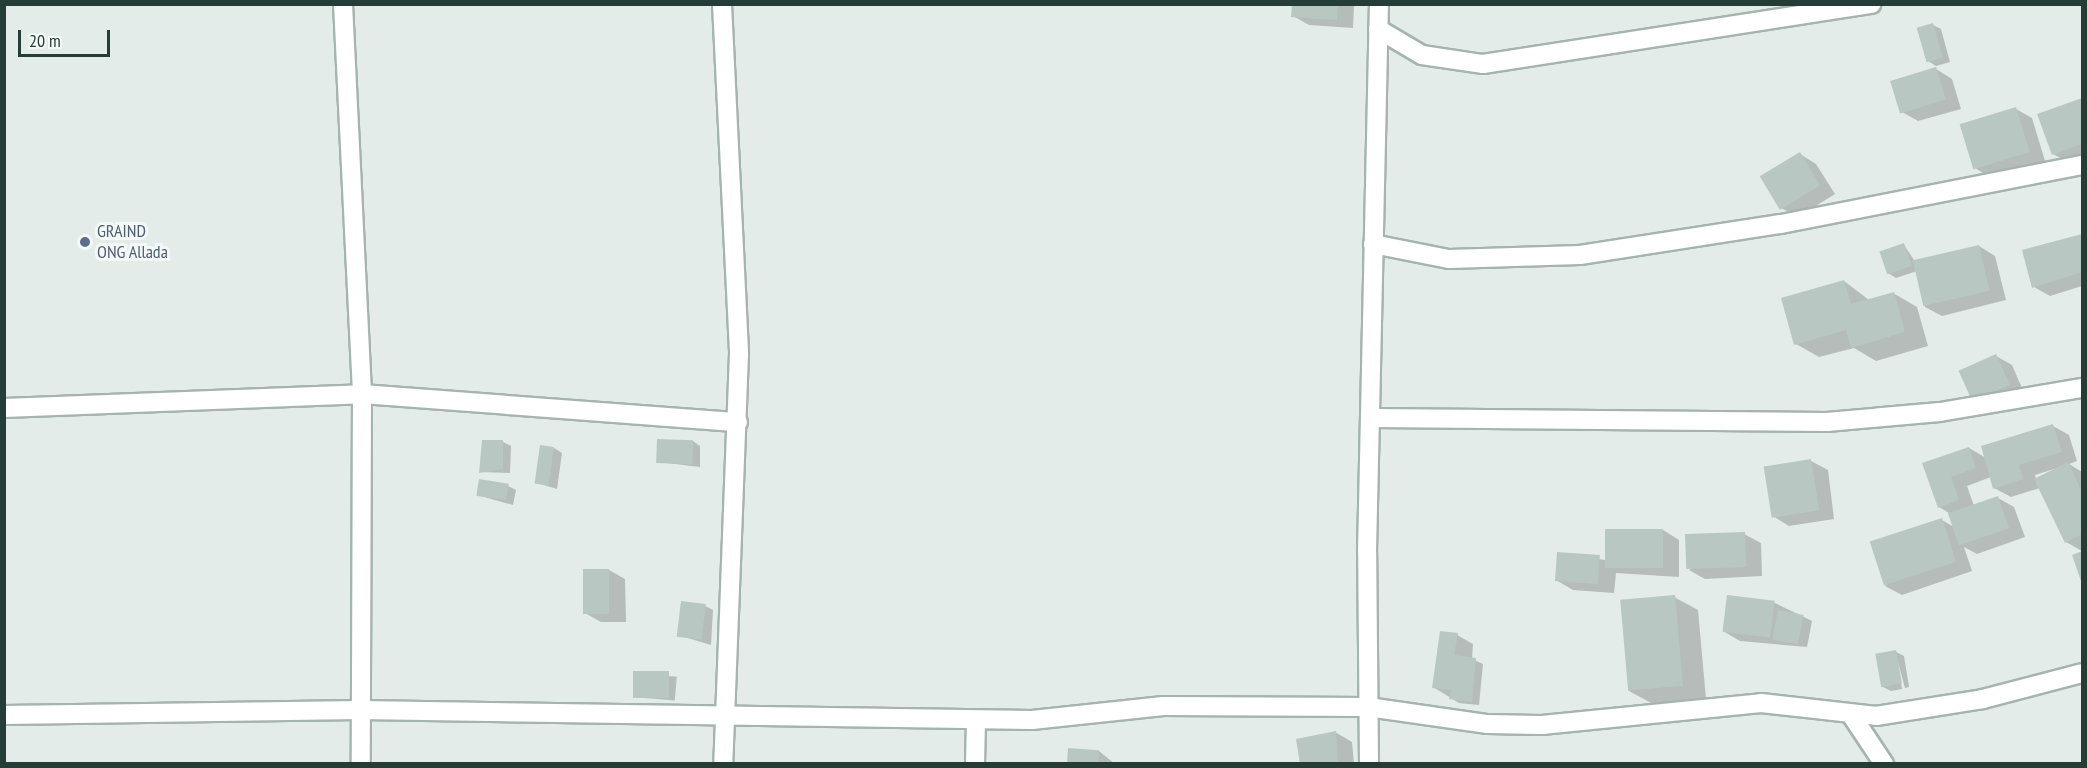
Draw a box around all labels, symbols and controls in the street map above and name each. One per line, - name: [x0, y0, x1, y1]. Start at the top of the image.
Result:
- scale bar: [21, 18, 112, 56]
- text: 20 m: [29, 29, 61, 52]
- place label: GRAIND ONG Allada: [97, 221, 168, 264]
- marker: GRAIND ONG Allada: [78, 235, 92, 249]

